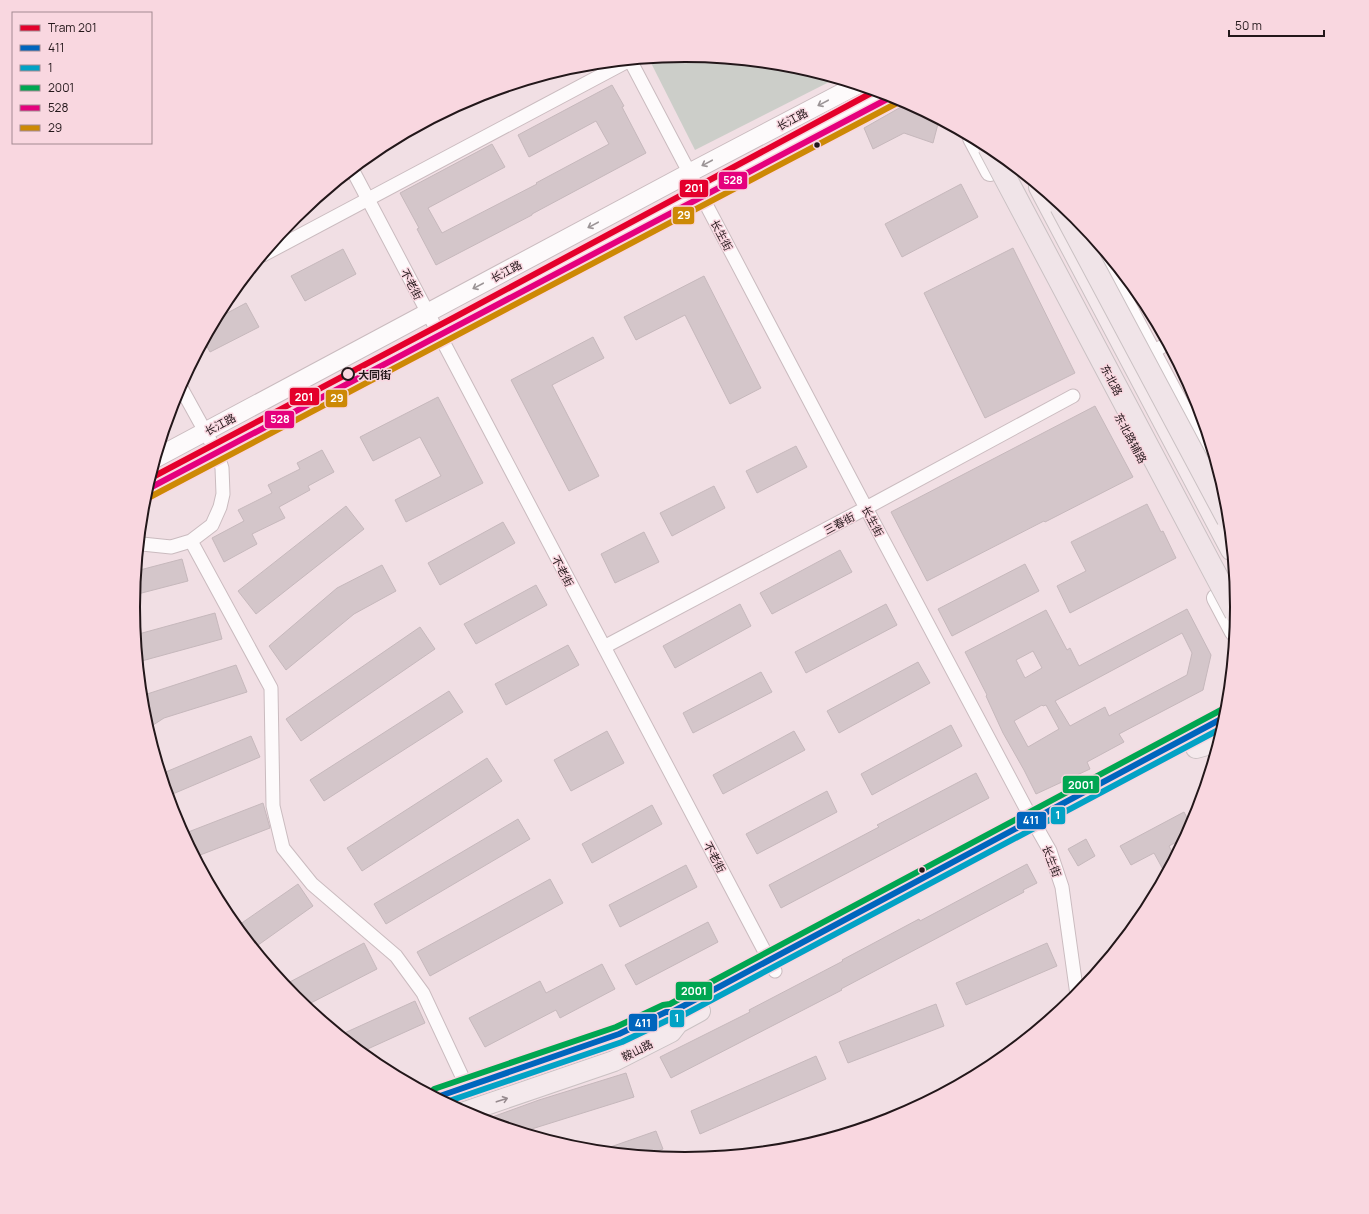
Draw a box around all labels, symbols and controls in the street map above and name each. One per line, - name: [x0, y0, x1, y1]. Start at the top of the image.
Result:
- legend: [12, 12, 152, 144]
- scale bar: [1229, 12, 1324, 38]
- text: 50 m: [1235, 17, 1262, 34]
- text: Tram 201: [48, 19, 97, 36]
- text: 411: [48, 39, 64, 56]
- text: 1: [48, 59, 53, 76]
- text: 2001: [48, 79, 74, 96]
- text: 528: [48, 99, 68, 116]
- one-way arrow: [817, 100, 829, 108]
- street label: 长江路: [774, 105, 810, 133]
- text: 29: [48, 119, 62, 136]
- unlabelled marker: [812, 140, 822, 150]
- one-way arrow: [702, 160, 714, 168]
- line badge: 528: [718, 171, 748, 190]
- text: 528: [723, 172, 743, 187]
- line badge: 201: [679, 179, 709, 198]
- text: 201: [685, 180, 703, 195]
- line badge: 29: [672, 206, 695, 225]
- text: 29: [677, 207, 691, 222]
- street label: 长生街: [708, 217, 736, 253]
- one-way arrow: [587, 221, 599, 229]
- street label: 长江路: [488, 257, 524, 285]
- street label: 不老街: [398, 266, 426, 302]
- one-way arrow: [472, 283, 484, 291]
- street label: 东北路: [1098, 362, 1126, 398]
- marker: 大同街: [341, 367, 355, 381]
- place label: 大同街: [358, 367, 391, 382]
- line badge: 201: [289, 387, 320, 406]
- text: 201: [295, 389, 313, 404]
- line badge: 29: [325, 389, 348, 408]
- text: 29: [330, 390, 344, 405]
- street label: 长江路: [202, 410, 238, 438]
- line badge: 528: [264, 410, 295, 429]
- street label: 东北路辅路: [1111, 410, 1151, 466]
- text: 528: [270, 411, 290, 426]
- street label: 长生街: [859, 503, 887, 539]
- street label: 三春街: [821, 509, 857, 537]
- street label: 不老街: [549, 553, 577, 589]
- line badge: 2001: [1062, 775, 1100, 794]
- text: 2001: [1068, 777, 1094, 792]
- line badge: 1: [1050, 806, 1066, 825]
- text: 1: [1056, 807, 1060, 822]
- line badge: 411: [1016, 811, 1047, 830]
- text: 411: [1023, 812, 1039, 827]
- street label: 不老街: [701, 839, 729, 875]
- street label: 长生街: [1039, 843, 1065, 879]
- unlabelled marker: [917, 865, 927, 875]
- line badge: 2001: [675, 981, 713, 1001]
- text: 2001: [681, 983, 707, 998]
- line badge: 1: [669, 1009, 685, 1028]
- text: 1: [675, 1010, 679, 1025]
- line badge: 411: [628, 1013, 658, 1032]
- text: 411: [635, 1015, 651, 1030]
- street label: 鞍山路: [619, 1036, 655, 1064]
- one-way arrow: [495, 1096, 508, 1103]

